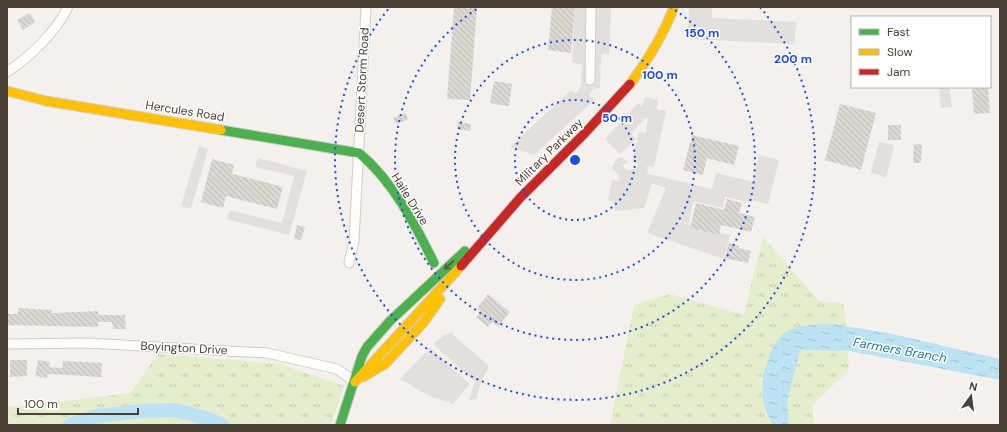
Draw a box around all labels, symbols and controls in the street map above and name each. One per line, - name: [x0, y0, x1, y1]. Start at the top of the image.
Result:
- legend: [851, 16, 991, 88]
- text: Fast: [887, 24, 910, 40]
- text: 150 m: [685, 25, 719, 41]
- street label: Desert Storm Road: [351, 27, 373, 133]
- text: Slow: [887, 44, 913, 60]
- text: 200 m: [774, 51, 812, 67]
- text: Jam: [887, 64, 910, 80]
- text: 100 m: [642, 67, 678, 83]
- street label: Hercules Road: [144, 97, 226, 125]
- text: 50 m: [602, 110, 632, 126]
- street label: Military Parkway: [512, 114, 587, 189]
- centre of rings: [568, 153, 582, 167]
- street label: Haile Drive: [388, 170, 432, 228]
- one-way arrow: [444, 260, 454, 269]
- water label: Farmers Branch: [852, 333, 948, 367]
- street label: Boyington Drive: [140, 338, 228, 358]
- north arrow: [951, 376, 991, 416]
- text: N: [968, 379, 979, 394]
- scale bar: [18, 390, 138, 416]
- text: 100 m: [24, 396, 58, 412]

